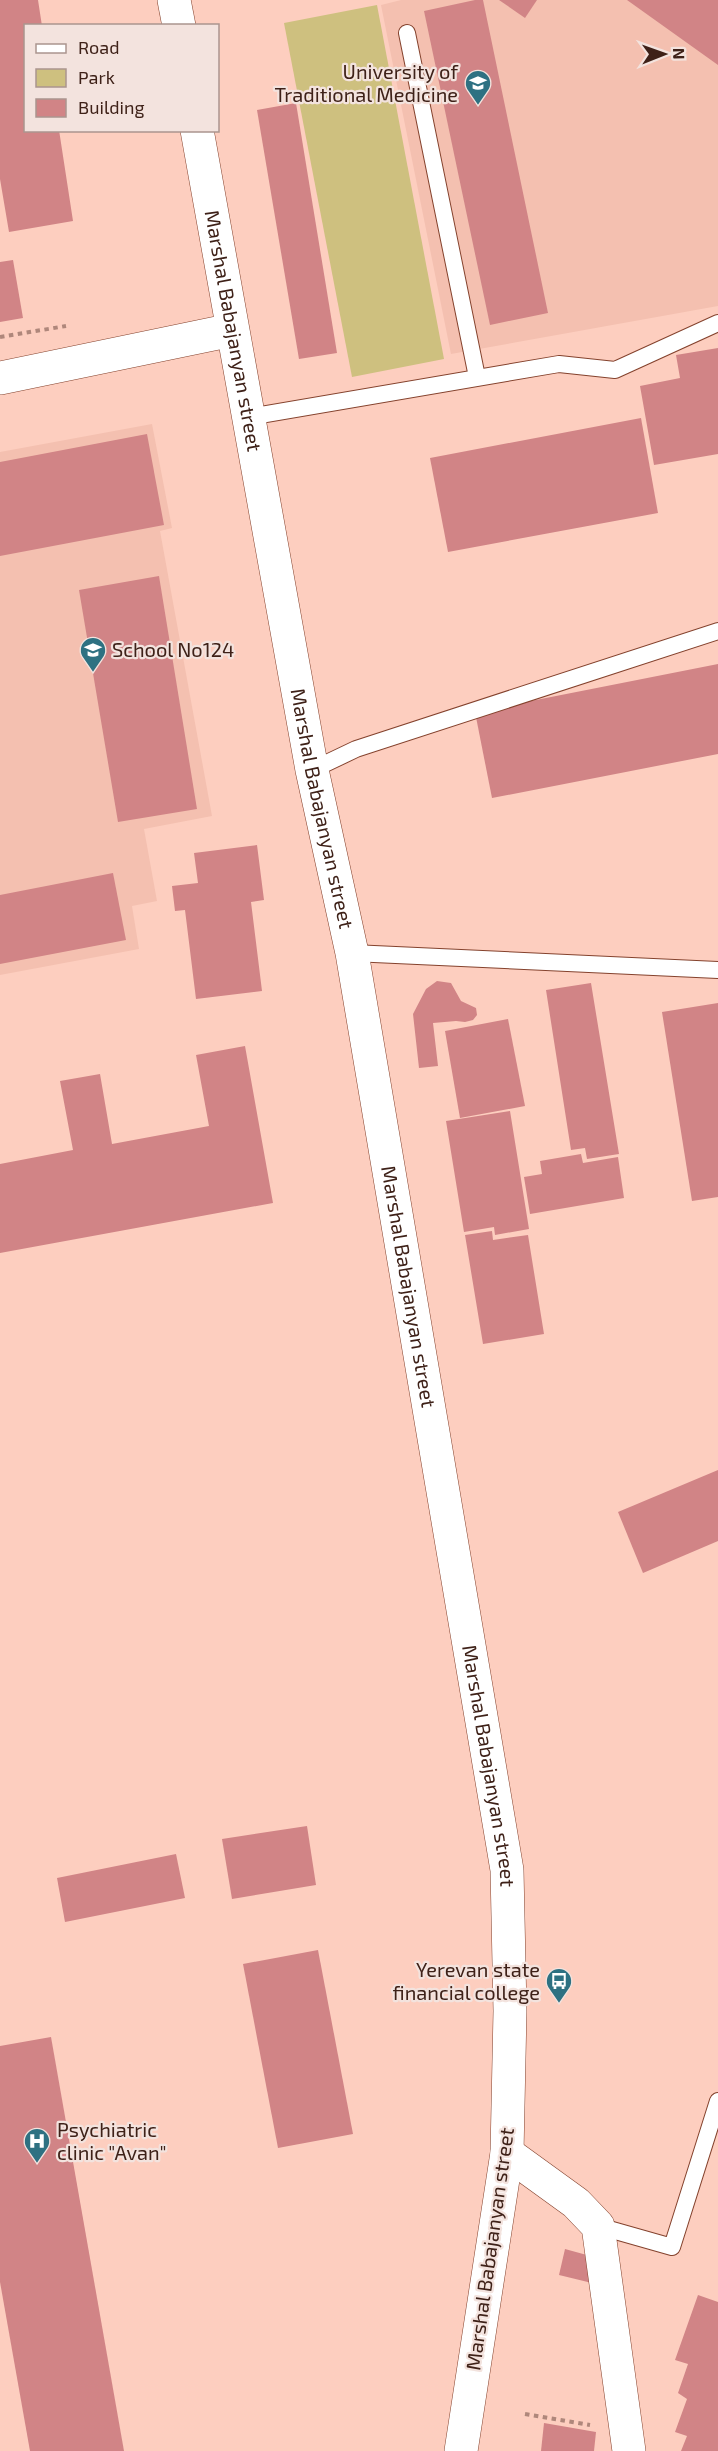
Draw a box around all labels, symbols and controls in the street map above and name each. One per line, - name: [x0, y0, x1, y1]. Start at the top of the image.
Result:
- legend: [24, 24, 219, 132]
- north arrow: [634, 24, 694, 84]
- text: Road: [78, 36, 119, 58]
- text: N: [670, 48, 689, 60]
- place label: University of Traditional Medicine: [275, 59, 458, 106]
- text: Park: [78, 66, 115, 88]
- school or university icon: University of Traditional Medicine: [463, 68, 493, 106]
- text: Building: [78, 96, 145, 118]
- street label: Marshal Babajanyan street: [201, 208, 268, 454]
- school or university icon: School No124: [78, 635, 108, 673]
- place label: School No124: [112, 637, 234, 661]
- street label: Marshal Babajanyan street: [287, 686, 359, 931]
- street label: Marshal Babajanyan street: [377, 1164, 442, 1410]
- street label: Marshal Babajanyan street: [458, 1643, 520, 1887]
- place label: Yerevan state financial college: [393, 1957, 540, 2004]
- bus stop icon: Yerevan state financial college: [544, 1966, 574, 2004]
- place label: Psychiatric clinic "Avan": [57, 2117, 167, 2164]
- hospital icon: Psychiatric clinic "Avan": [22, 2126, 52, 2164]
- street label: Marshal Babajanyan street: [460, 2126, 518, 2372]

